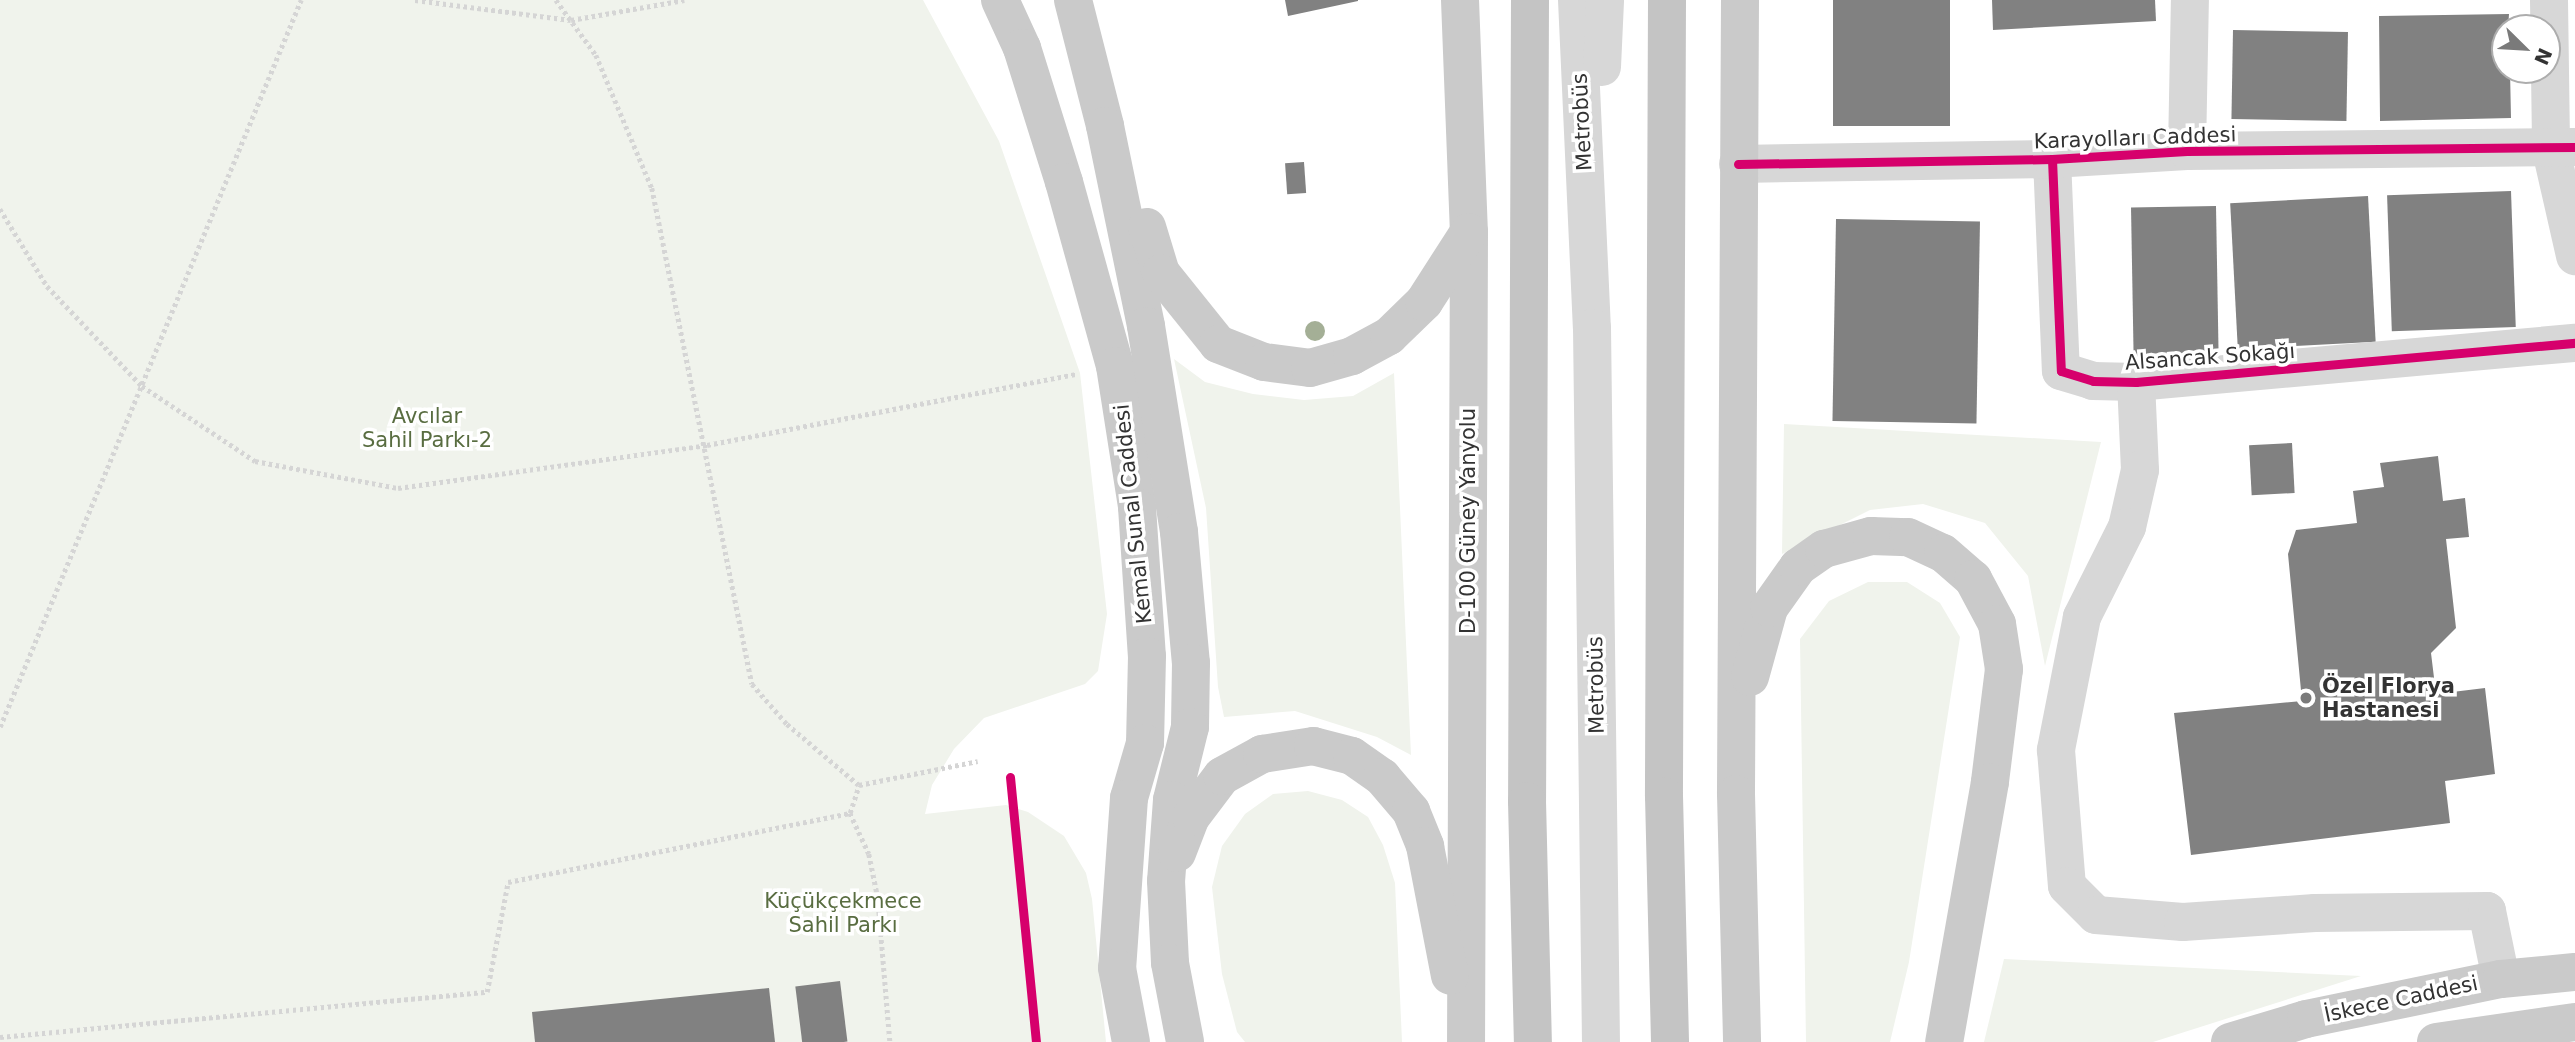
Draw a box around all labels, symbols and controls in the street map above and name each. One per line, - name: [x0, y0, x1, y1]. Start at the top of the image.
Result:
- north arrow: [2491, 14, 2561, 84]
- text: N: [2530, 45, 2557, 68]
- street label: Metrobüs: [1567, 72, 1597, 172]
- street label: Karayolları Caddesi: [2033, 122, 2237, 154]
- street label: Alsancak Sokağı: [2124, 338, 2296, 376]
- park label: Avcılar Sahil Parkı-2: [362, 403, 492, 453]
- street label: Kemal Sunal Caddesi: [1109, 403, 1157, 625]
- street label: D-100 Güney Yanyolu: [1455, 408, 1481, 634]
- street label: Metrobüs: [1583, 636, 1609, 734]
- place label: Özel Florya Hastanesi: [2322, 673, 2455, 723]
- marker: Özel Florya Hastanesi: [2296, 688, 2316, 708]
- park label: Küçükçekmece Sahil Parkı: [764, 888, 922, 938]
- street label: İskece Caddesi: [2322, 970, 2480, 1028]

